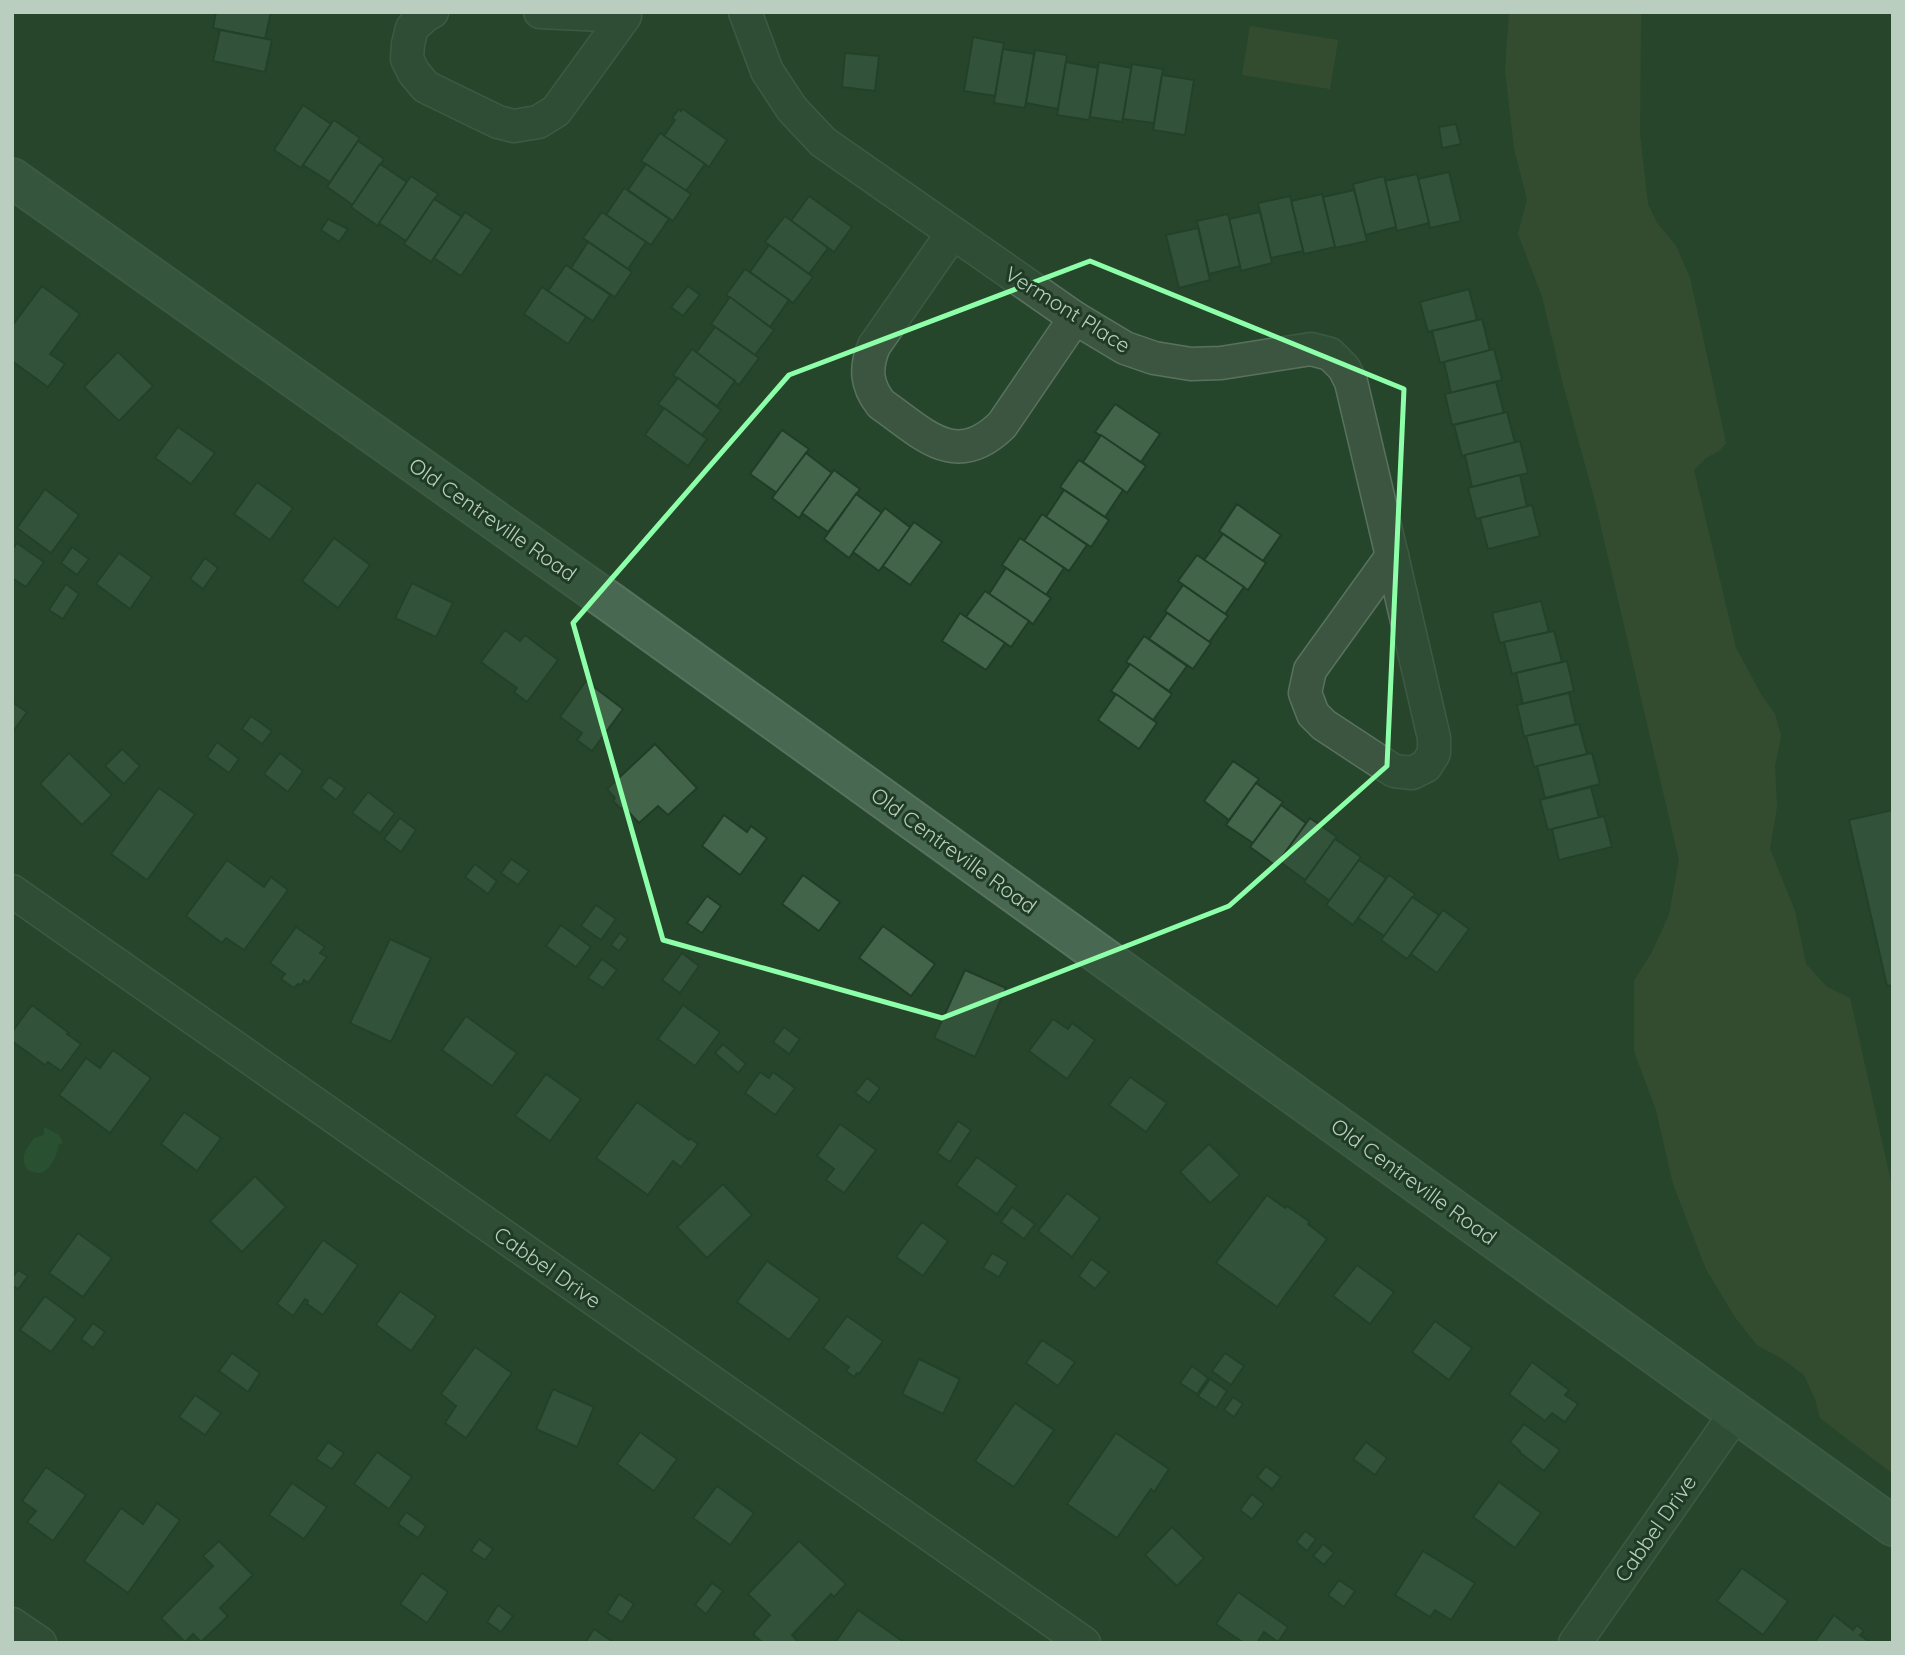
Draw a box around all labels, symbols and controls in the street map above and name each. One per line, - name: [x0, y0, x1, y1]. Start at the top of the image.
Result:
- street label: Vermont Place: [1000, 260, 1136, 358]
- street label: Old Centreville Road: [404, 452, 582, 586]
- street label: Old Centreville Road: [866, 781, 1042, 919]
- street label: Old Centreville Road: [1326, 1112, 1502, 1250]
- street label: Cabbel Drive: [489, 1221, 607, 1313]
- street label: Cabbel Drive: [1609, 1469, 1701, 1587]

